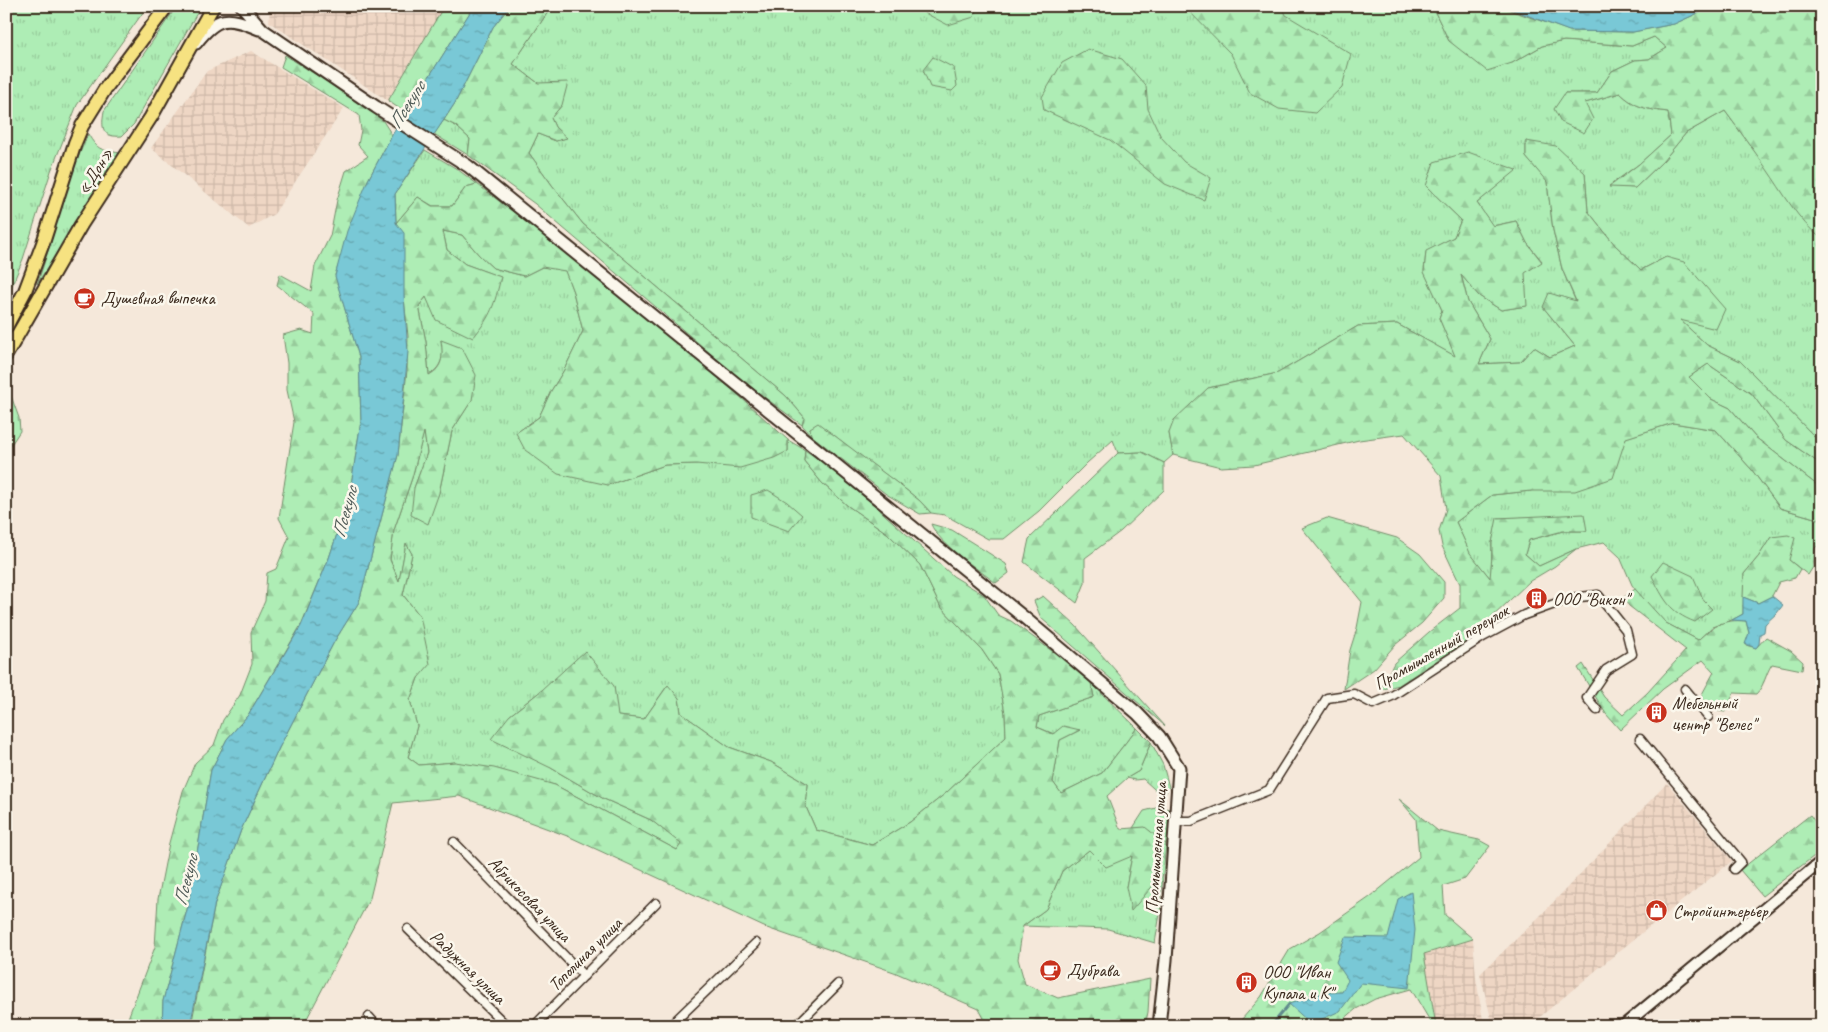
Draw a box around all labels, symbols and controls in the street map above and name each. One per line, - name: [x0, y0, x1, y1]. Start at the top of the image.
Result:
- water label: Псекупс: [383, 75, 432, 133]
- street label: «Дон»: [72, 143, 118, 198]
- cafe icon: Душевная выпечка: [73, 286, 97, 310]
- place label: Душевная выпечка: [101, 287, 216, 309]
- water label: Псекупс: [327, 482, 364, 540]
- building icon: ООО "Викон": [1525, 587, 1549, 611]
- place label: ООО "Викон": [1553, 588, 1632, 610]
- street label: Промышленный переулок: [1370, 598, 1514, 695]
- place label: Мебельный центр "Велес": [1672, 692, 1759, 735]
- building icon: Мебельный центр "Велес": [1644, 701, 1668, 725]
- street label: Промышленная улица: [1140, 780, 1172, 915]
- water label: Псекупс: [168, 850, 204, 908]
- street label: Абрикосовая улица: [484, 852, 577, 947]
- shop icon: Стройинтерьер: [1645, 899, 1669, 923]
- place label: Стройинтерьер: [1673, 900, 1769, 922]
- street label: Тополиная улица: [544, 911, 628, 995]
- street label: Радужная улица: [426, 926, 511, 1009]
- cafe icon: Дубрава: [1039, 958, 1063, 982]
- place label: Дубрава: [1067, 959, 1120, 981]
- place label: ООО "Иван Купала и К": [1263, 961, 1337, 1004]
- building icon: ООО "Иван Купала и К": [1235, 970, 1259, 994]

